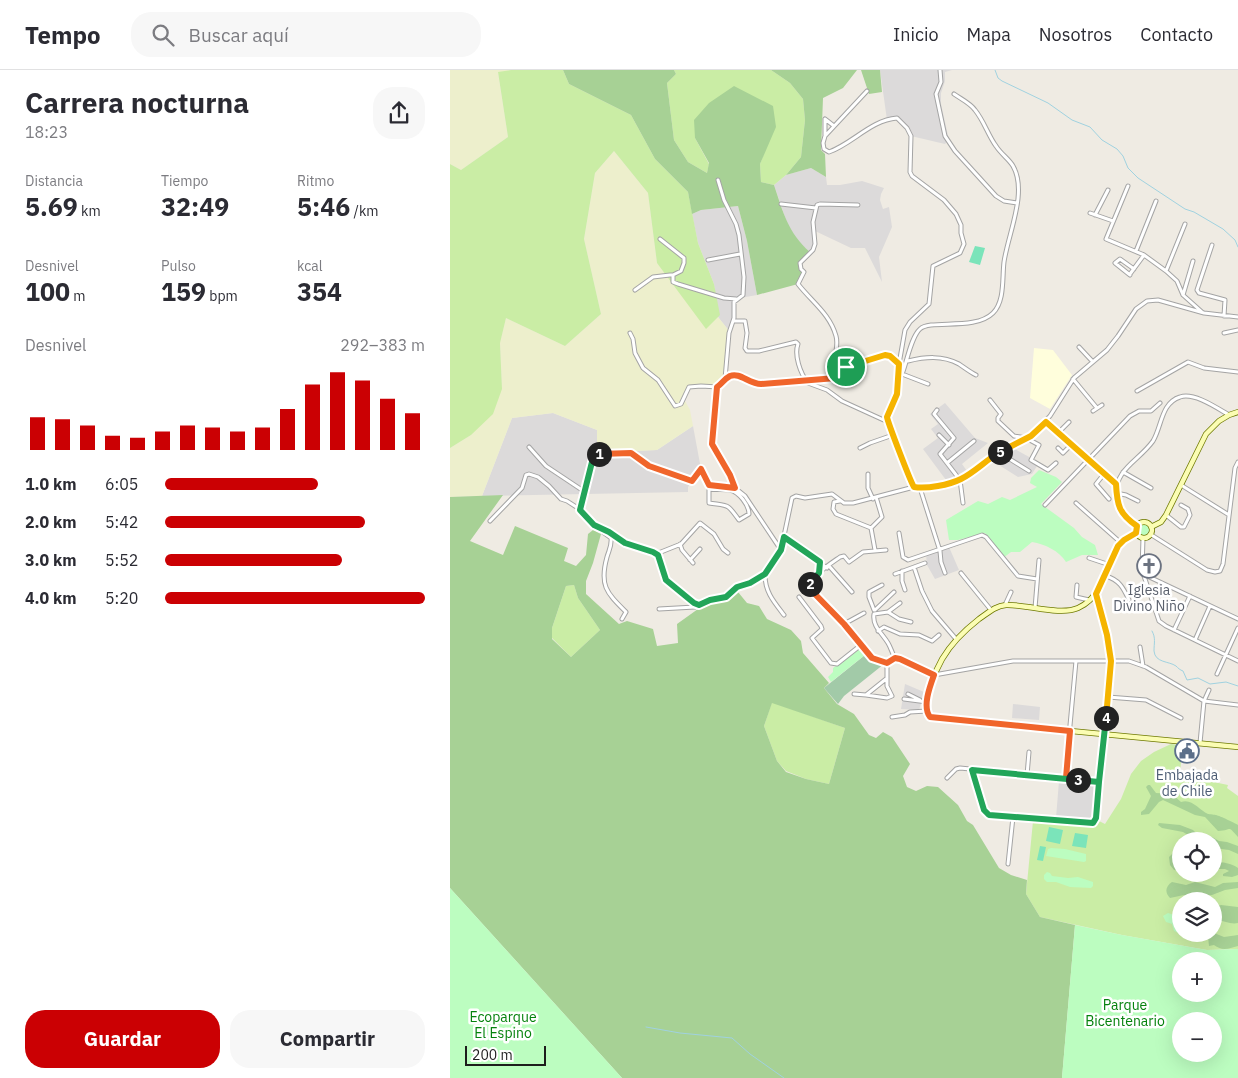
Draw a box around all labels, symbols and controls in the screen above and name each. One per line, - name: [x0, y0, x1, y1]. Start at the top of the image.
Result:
- search box: [131, 12, 481, 57]
- text: Tempo: [25, 19, 101, 51]
- icon: search: [149, 21, 177, 49]
- text: Buscar aquí: [189, 23, 289, 47]
- text: Inicio: [893, 23, 939, 46]
- text: Mapa: [967, 23, 1011, 46]
- text: Nosotros: [1039, 23, 1112, 46]
- text: Contacto: [1140, 23, 1213, 46]
- text: Carrera nocturna: [25, 84, 249, 121]
- button: share: [373, 87, 425, 139]
- text: 18:23: [25, 122, 68, 142]
- text: Distancia: [25, 172, 83, 190]
- text: Tiempo: [161, 172, 208, 190]
- text: Ritmo: [297, 172, 334, 190]
- text: 5.69: [25, 190, 78, 223]
- text: 32:49: [161, 190, 229, 223]
- text: 5:46: [297, 190, 350, 223]
- text: km: [78, 202, 101, 220]
- text: /km: [350, 202, 379, 220]
- text: Desnivel: [25, 257, 79, 275]
- text: Pulso: [161, 257, 196, 275]
- text: kcal: [297, 257, 322, 275]
- text: 100: [25, 275, 70, 308]
- text: 159: [161, 275, 206, 308]
- text: 354: [297, 275, 342, 308]
- text: m: [70, 287, 86, 305]
- text: bpm: [206, 287, 238, 305]
- text: Desnivel: [25, 335, 86, 355]
- text: 292–383 m: [340, 335, 425, 355]
- pin: [825, 346, 867, 388]
- icon: arrive: [832, 353, 860, 381]
- pin: 5: [988, 440, 1012, 464]
- pin: 1: [586, 442, 612, 466]
- text: 5: [996, 443, 1005, 461]
- text: 1: [595, 445, 604, 463]
- text: 1.0 km: [25, 474, 76, 494]
- text: 6:05: [105, 474, 138, 494]
- text: 2.0 km: [25, 512, 76, 532]
- text: 5:42: [105, 512, 138, 532]
- text: 3.0 km: [25, 550, 76, 570]
- text: 5:52: [105, 550, 138, 570]
- church icon: Iglesia Divino Niño: [1136, 553, 1162, 579]
- pin: 2: [798, 572, 822, 596]
- text: 2: [806, 575, 815, 593]
- place label: Iglesia Divino Niño: [1113, 581, 1185, 615]
- text: 4.0 km: [25, 588, 76, 608]
- text: 5:20: [105, 588, 138, 608]
- pin: 4: [1094, 706, 1118, 730]
- text: 4: [1102, 709, 1111, 727]
- public building icon: Embajada de Chile: [1174, 738, 1200, 764]
- place label: Embajada de Chile: [1156, 766, 1219, 800]
- pin: 3: [1066, 768, 1090, 792]
- text: 3: [1074, 771, 1083, 789]
- map controls: [1172, 832, 1222, 1062]
- button: locate: [1172, 832, 1222, 882]
- button: layers: [1172, 892, 1222, 942]
- button: +: [1172, 952, 1222, 1002]
- park label: Parque Bicentenario: [1085, 996, 1165, 1030]
- park label: Ecoparque El Espino: [469, 1008, 537, 1042]
- button: Guardar: [25, 1010, 220, 1068]
- button: Compartir: [230, 1010, 425, 1068]
- button: −: [1172, 1012, 1222, 1062]
- scale bar: [465, 1043, 546, 1066]
- text: 200 m: [472, 1046, 513, 1064]

